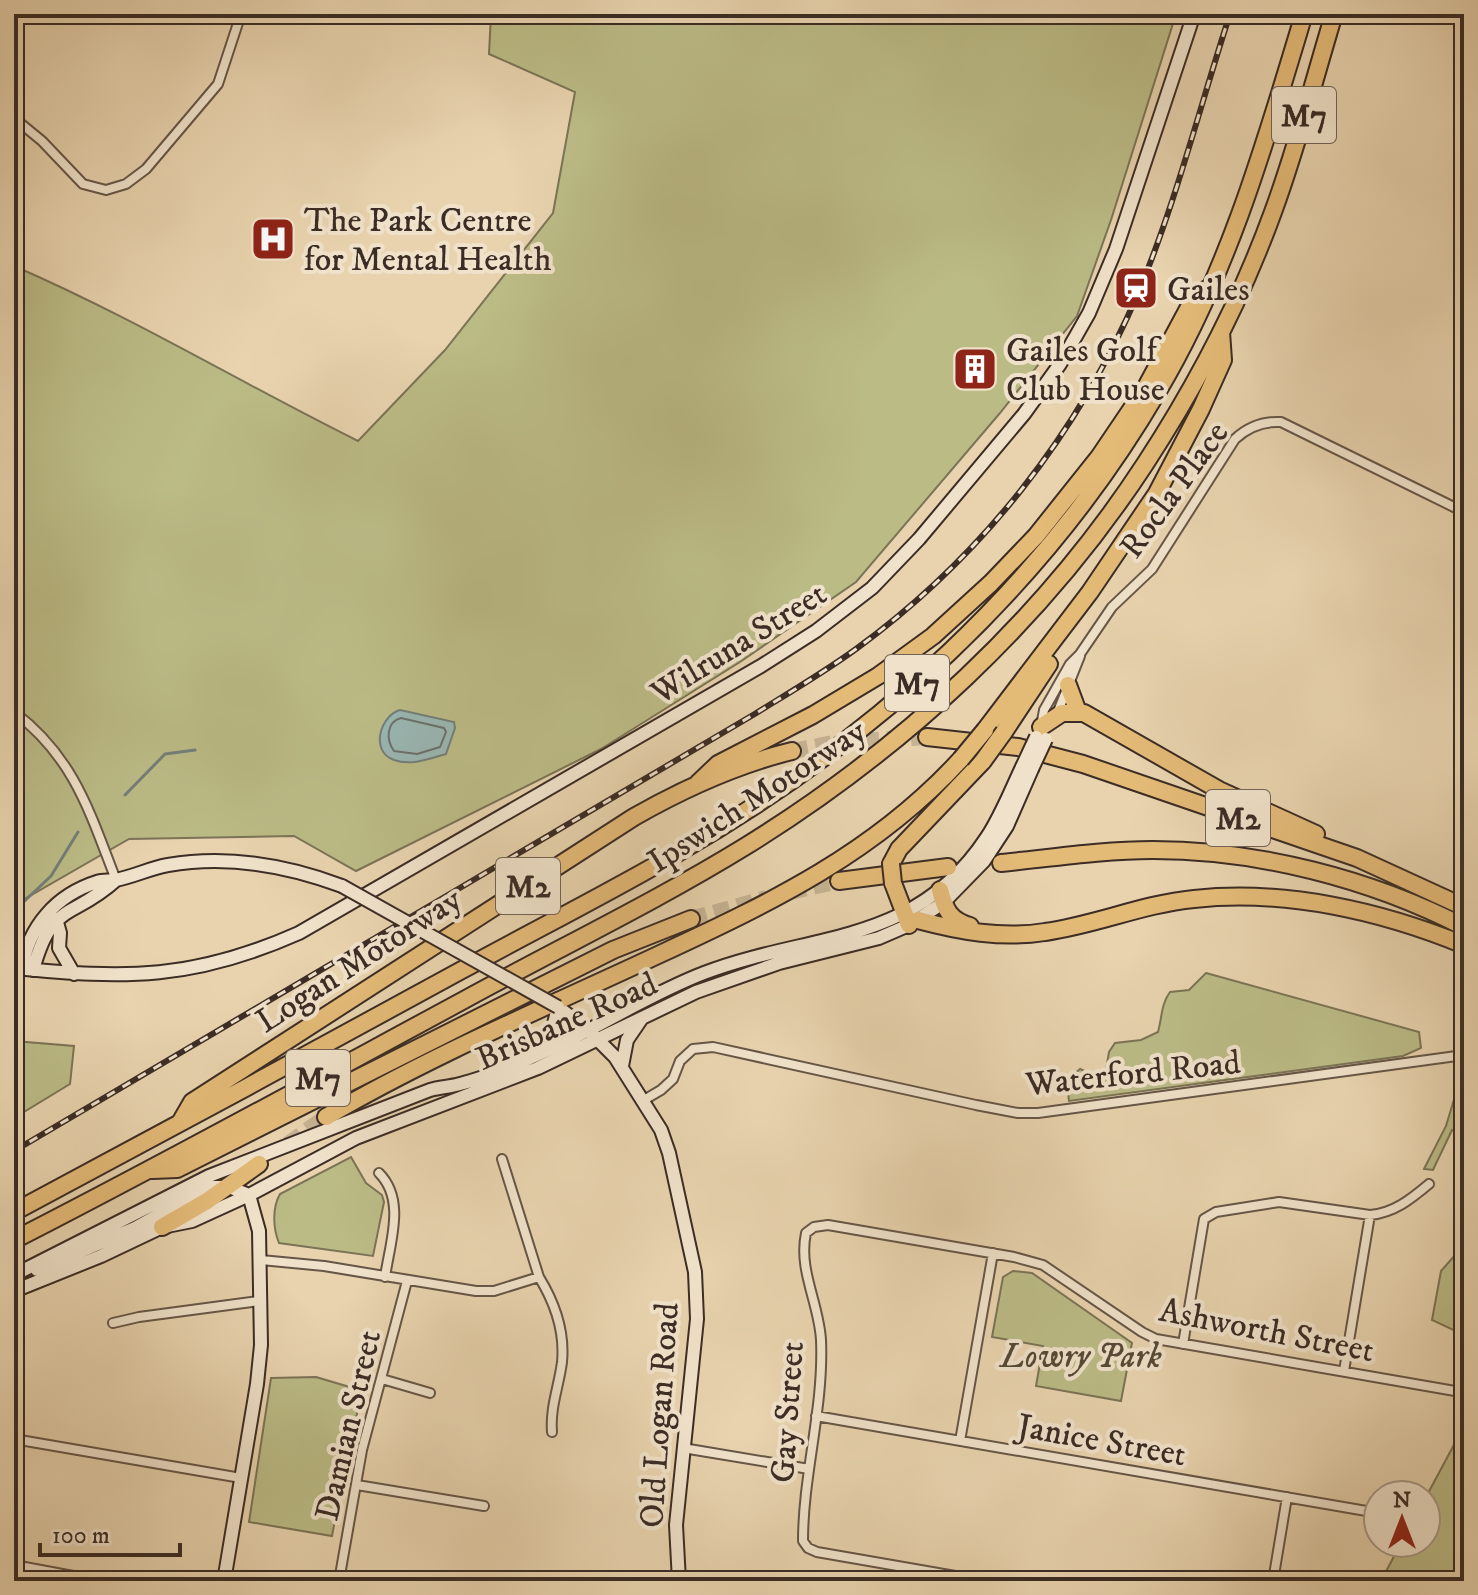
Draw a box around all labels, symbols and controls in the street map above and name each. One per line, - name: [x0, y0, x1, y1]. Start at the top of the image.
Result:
- road number: M7: [1272, 87, 1336, 143]
- place label: The Park Centre for Mental Health: [304, 200, 552, 281]
- hospital icon: The Park Centre for Mental Health: [249, 215, 297, 263]
- station icon: Gailes: [1112, 264, 1160, 312]
- place label: Gailes: [1167, 269, 1250, 311]
- place label: Gailes Golf Club House: [1006, 330, 1165, 411]
- building icon: Gailes Golf Club House: [951, 345, 999, 393]
- street label: Rocla Place: [1111, 414, 1238, 567]
- street label: Wilruna Street: [643, 573, 835, 715]
- road number: M7: [885, 655, 949, 711]
- street label: Ipswich Motorway: [640, 710, 875, 883]
- road number: M2: [1206, 790, 1270, 846]
- road number: M2: [496, 858, 560, 914]
- street label: Logan Motorway: [248, 878, 470, 1043]
- street label: Brisbane Road: [470, 963, 664, 1080]
- street label: Waterford Road: [1023, 1042, 1243, 1106]
- road number: M7: [286, 1050, 350, 1106]
- street label: Ashworth Street: [1156, 1290, 1378, 1372]
- street label: Old Logan Road: [631, 1301, 689, 1529]
- street label: Damian Street: [307, 1326, 391, 1525]
- park label: Lowry Park: [998, 1336, 1162, 1378]
- street label: Gay Street: [762, 1340, 814, 1484]
- street label: Janice Street: [1011, 1405, 1189, 1476]
- north arrow: [1362, 1479, 1442, 1559]
- text: N: [1393, 1487, 1411, 1514]
- scale bar: [40, 1507, 180, 1557]
- text: 100 m: [52, 1521, 110, 1551]

